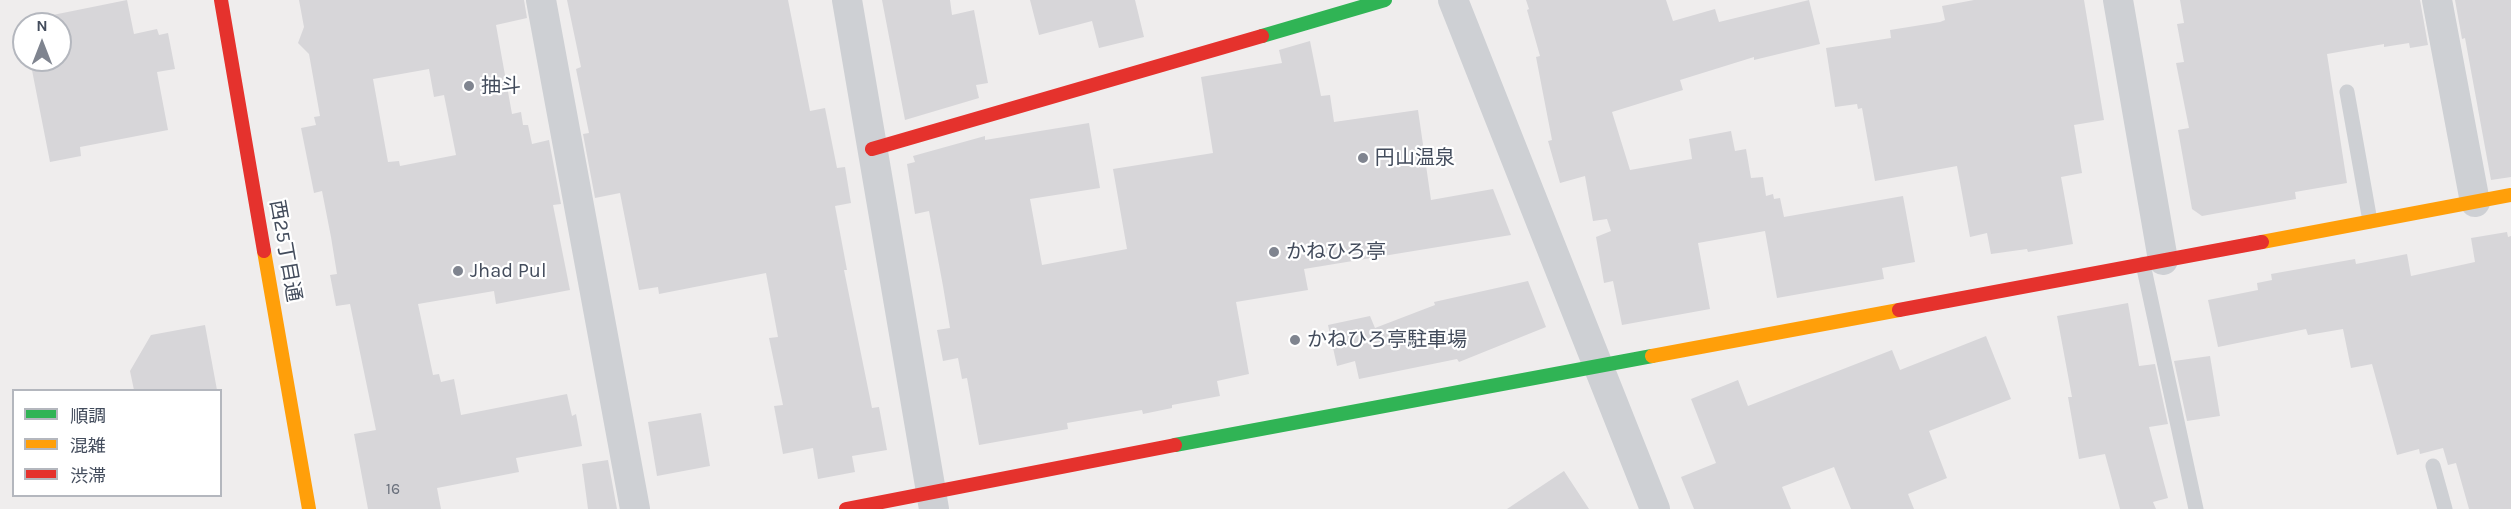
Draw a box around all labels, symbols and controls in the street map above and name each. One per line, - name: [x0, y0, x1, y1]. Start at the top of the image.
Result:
- north arrow: [12, 12, 72, 72]
- text: N: [36, 16, 48, 35]
- place label: 抽斗: [481, 74, 521, 98]
- marker: 抽斗: [462, 79, 476, 93]
- place label: 円山温泉: [1375, 146, 1455, 170]
- marker: 円山温泉: [1356, 151, 1370, 165]
- street label: 西25丁目通: [264, 198, 306, 304]
- place label: かねひろ亭: [1286, 240, 1386, 264]
- marker: かねひろ亭: [1267, 245, 1281, 259]
- place label: Jhad Pul: [470, 259, 547, 283]
- marker: Jhad Pul: [451, 264, 465, 278]
- place label: かねひろ亭駐車場: [1307, 328, 1467, 352]
- marker: かねひろ亭駐車場: [1288, 333, 1302, 347]
- legend: [12, 389, 222, 497]
- text: 順調: [70, 405, 106, 427]
- text: 混雑: [70, 435, 106, 457]
- text: 渋滞: [70, 465, 106, 487]
- house number: 16: [386, 479, 400, 499]

